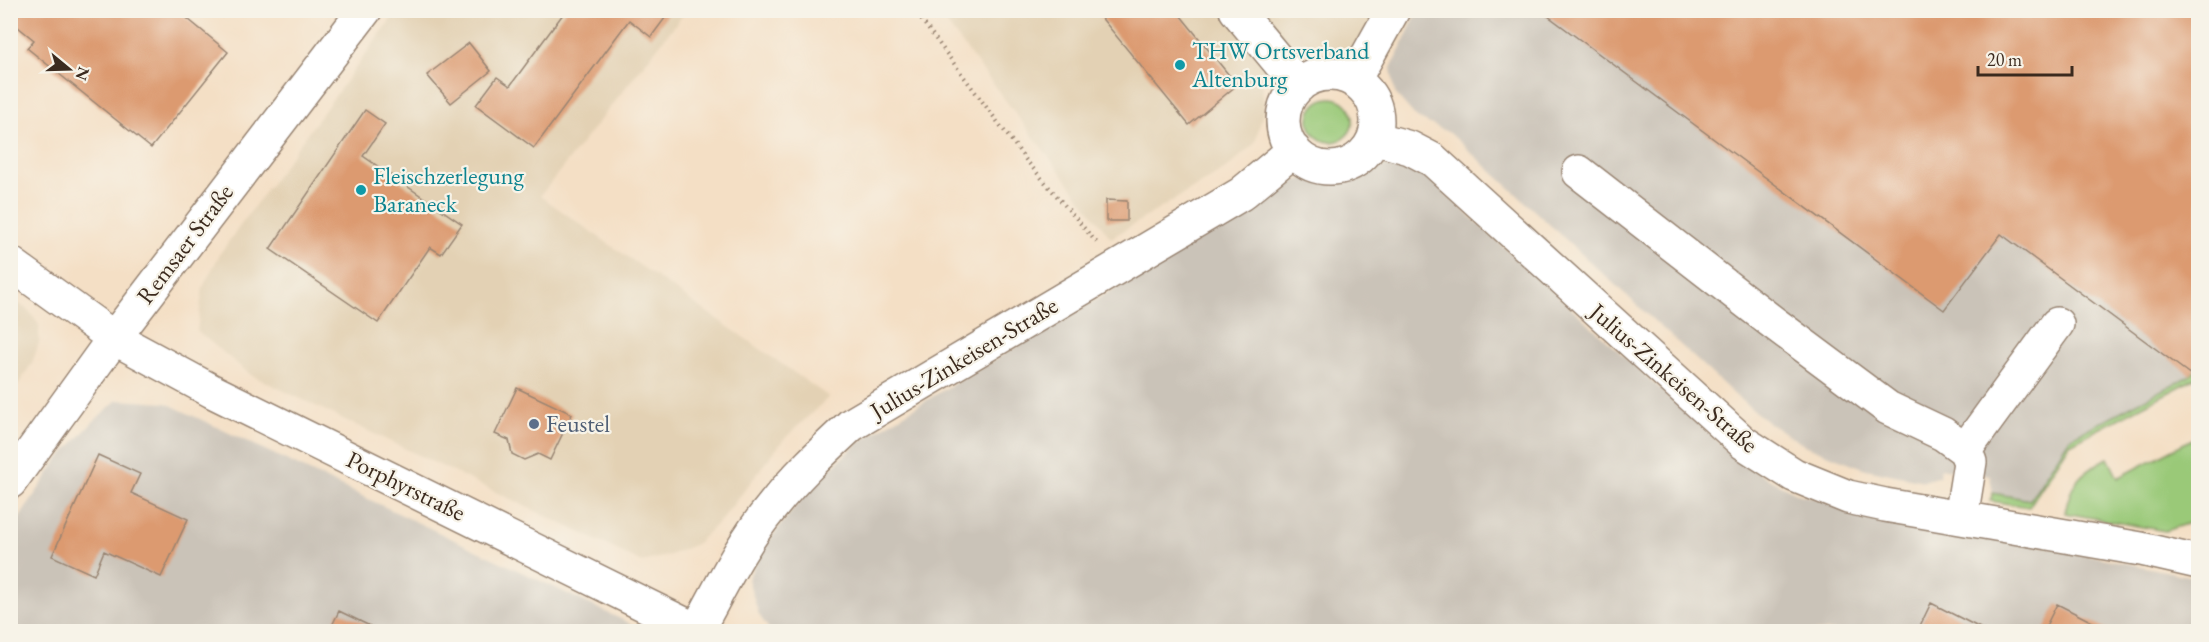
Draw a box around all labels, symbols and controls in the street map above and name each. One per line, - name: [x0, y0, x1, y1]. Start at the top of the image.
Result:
- place label: THW Ortsverband Altenburg: [1191, 35, 1370, 94]
- north arrow: [39, 39, 99, 99]
- scale bar: [1978, 39, 2072, 77]
- text: 20 m: [1987, 48, 2022, 71]
- marker: THW Ortsverband Altenburg: [1173, 58, 1187, 72]
- text: N: [71, 64, 95, 83]
- place label: Fleischzerlegung Baraneck: [373, 160, 524, 219]
- street label: Remsaer Straße: [129, 178, 240, 310]
- marker: Fleischzerlegung Baraneck: [354, 183, 368, 197]
- street label: Julius-Zinkeisen-Straße: [863, 289, 1063, 427]
- street label: Julius-Zinkeisen-Straße: [1582, 295, 1765, 459]
- place label: Feustel: [546, 408, 610, 439]
- marker: Feustel: [527, 417, 541, 431]
- street label: Porphyrstraße: [342, 443, 471, 528]

